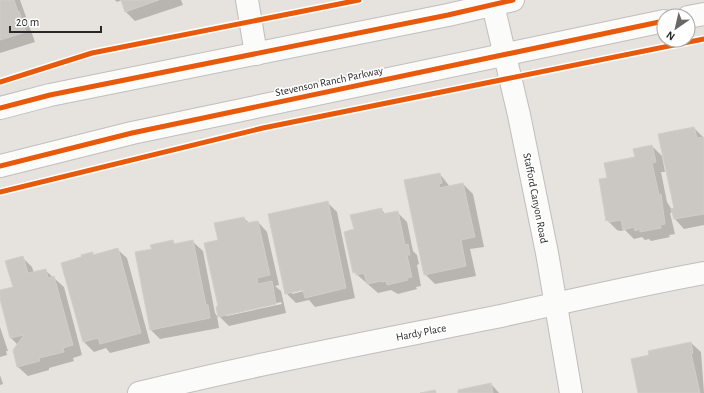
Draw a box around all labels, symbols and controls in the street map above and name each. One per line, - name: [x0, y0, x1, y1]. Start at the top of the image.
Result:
- scale bar: [10, 8, 101, 34]
- north arrow: [656, 8, 696, 48]
- text: 20 m: [16, 16, 39, 28]
- text: N: [664, 29, 677, 43]
- street label: Stevenson Ranch Parkway: [274, 65, 384, 98]
- street label: Stafford Canyon Road: [521, 152, 550, 245]
- street label: Hardy Place: [395, 322, 447, 343]

